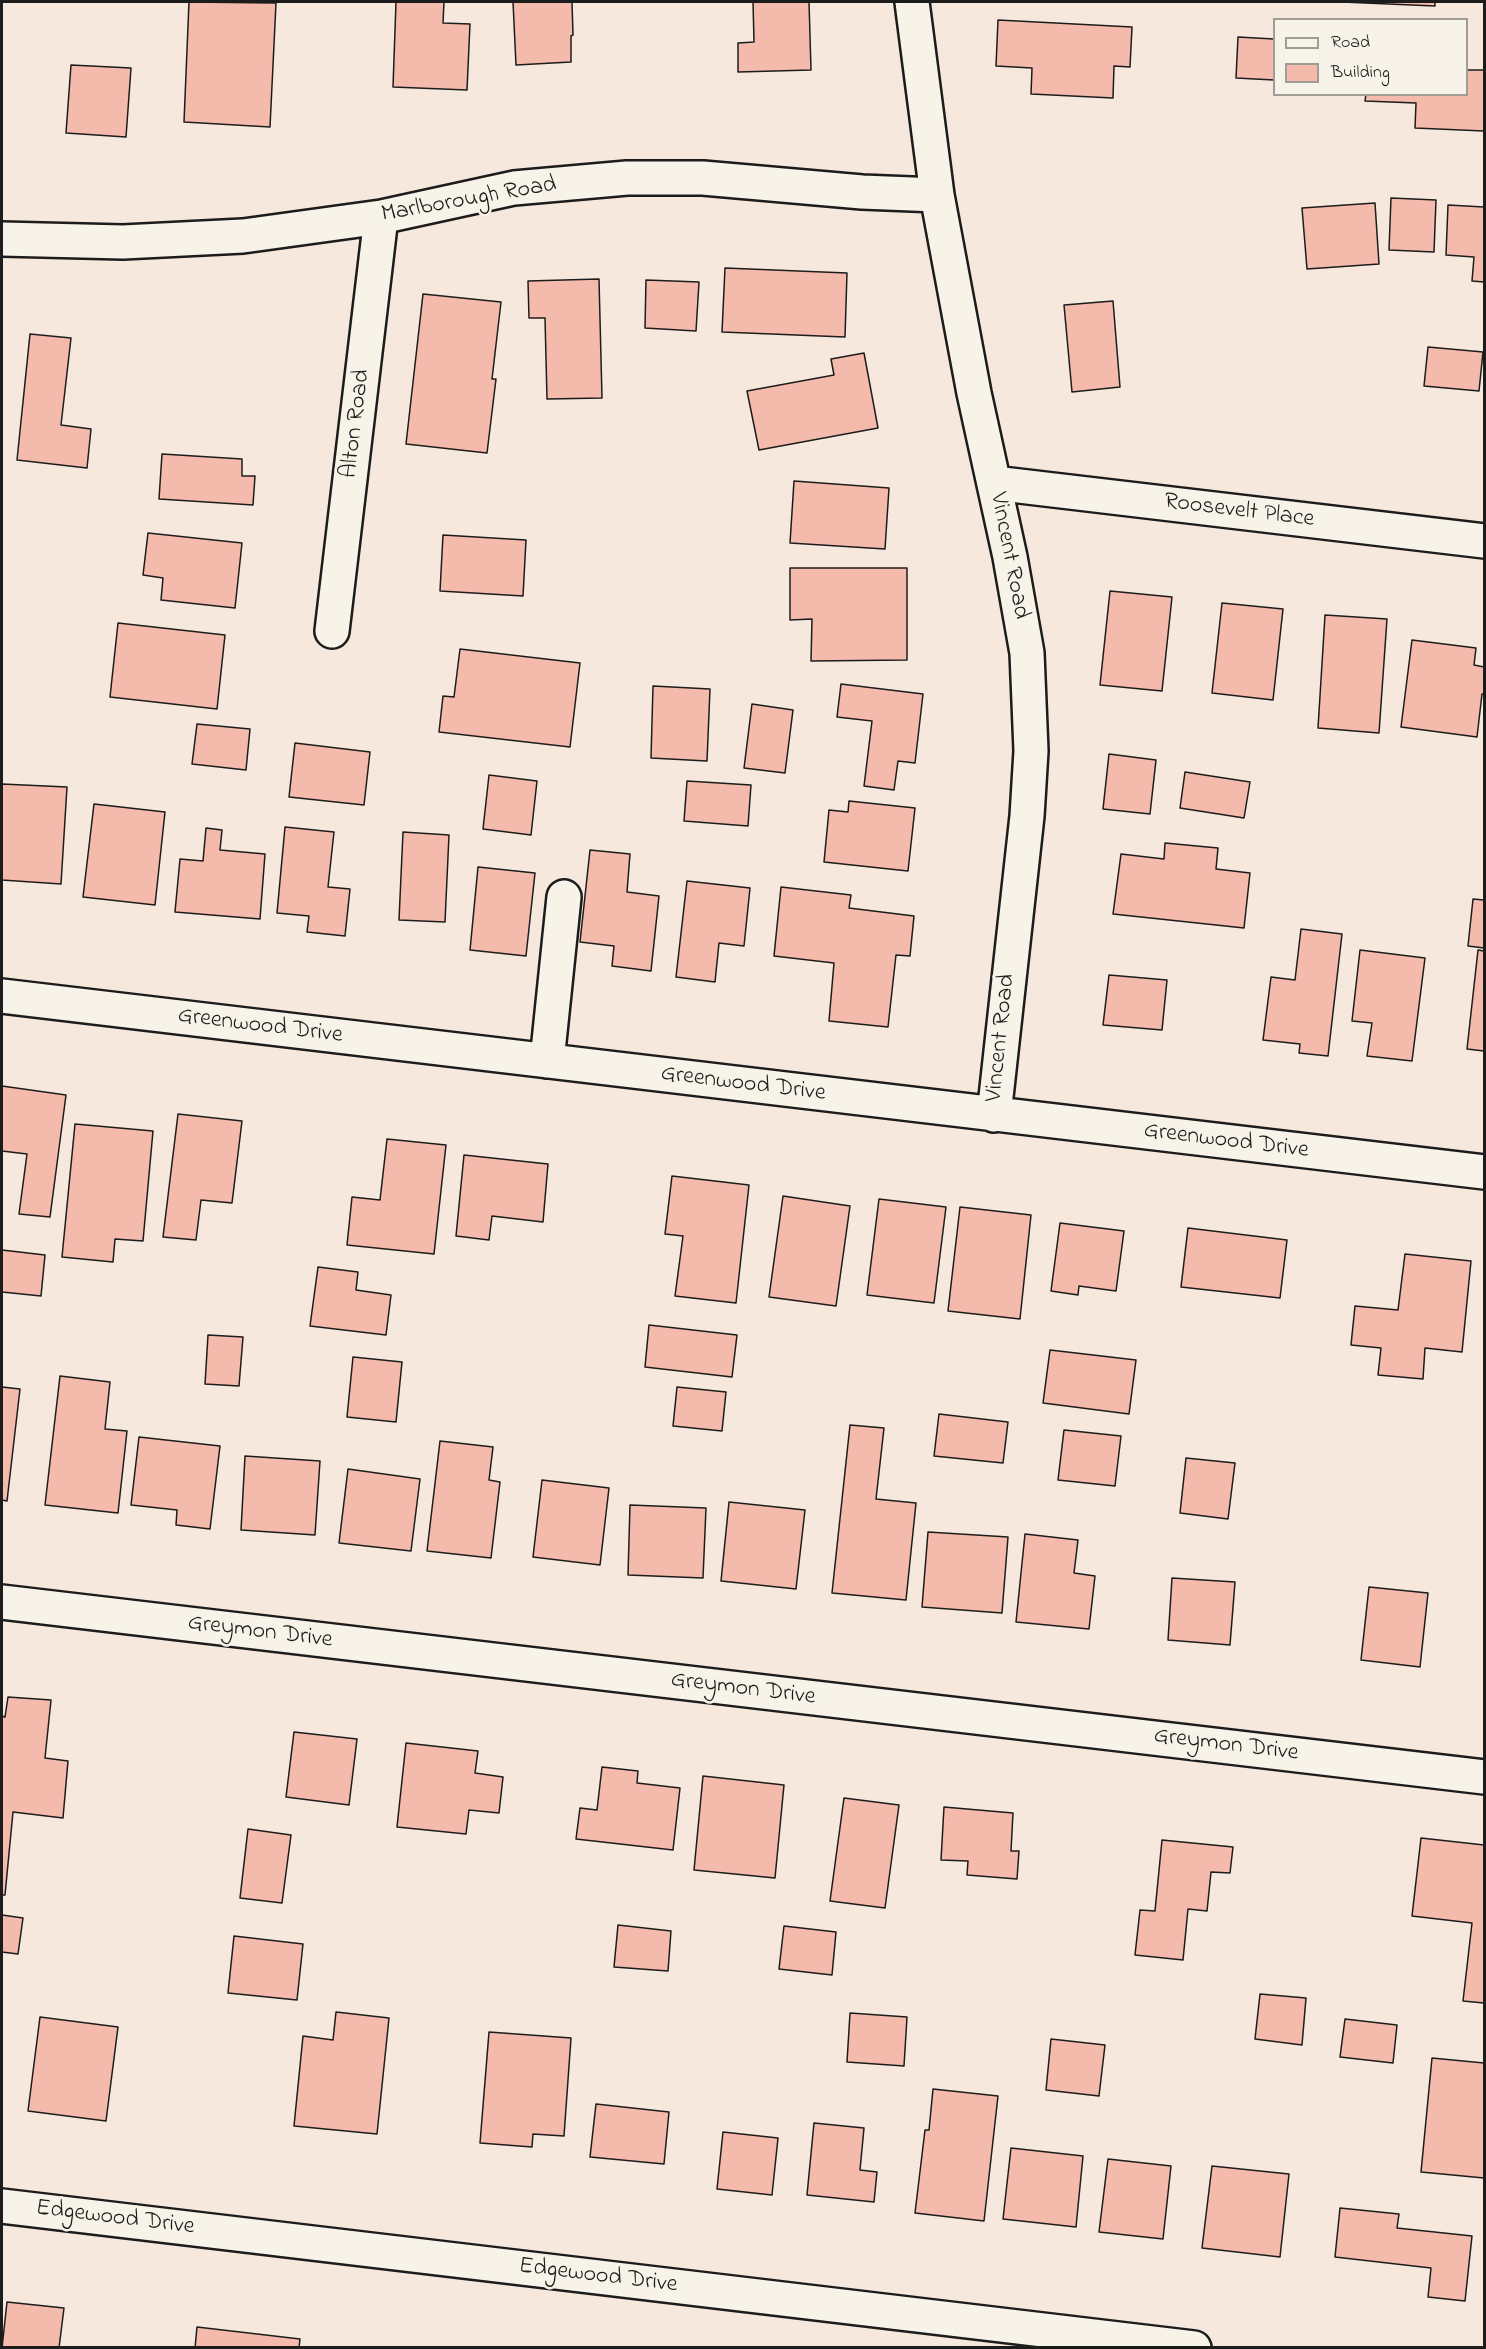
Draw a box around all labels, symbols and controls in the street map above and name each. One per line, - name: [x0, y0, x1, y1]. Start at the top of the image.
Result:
- legend: [1273, 18, 1468, 96]
- text: Road: [1331, 30, 1370, 56]
- text: Building: [1331, 60, 1390, 86]
- street label: Marlborough Road: [379, 171, 559, 231]
- street label: Alton Road: [336, 368, 378, 480]
- street label: Roosevelt Place: [1162, 489, 1316, 535]
- street label: Vincent Road: [982, 490, 1034, 622]
- street label: Vincent Road: [981, 973, 1023, 1103]
- street label: Greenwood Drive: [176, 1003, 344, 1051]
- street label: Greenwood Drive: [659, 1061, 827, 1109]
- street label: Greenwood Drive: [1142, 1118, 1310, 1166]
- street label: Greymon Drive: [186, 1610, 334, 1656]
- street label: Greymon Drive: [669, 1667, 817, 1713]
- street label: Greymon Drive: [1152, 1723, 1300, 1769]
- street label: Edgewood Drive: [34, 2195, 196, 2243]
- street label: Edgewood Drive: [517, 2253, 679, 2301]

